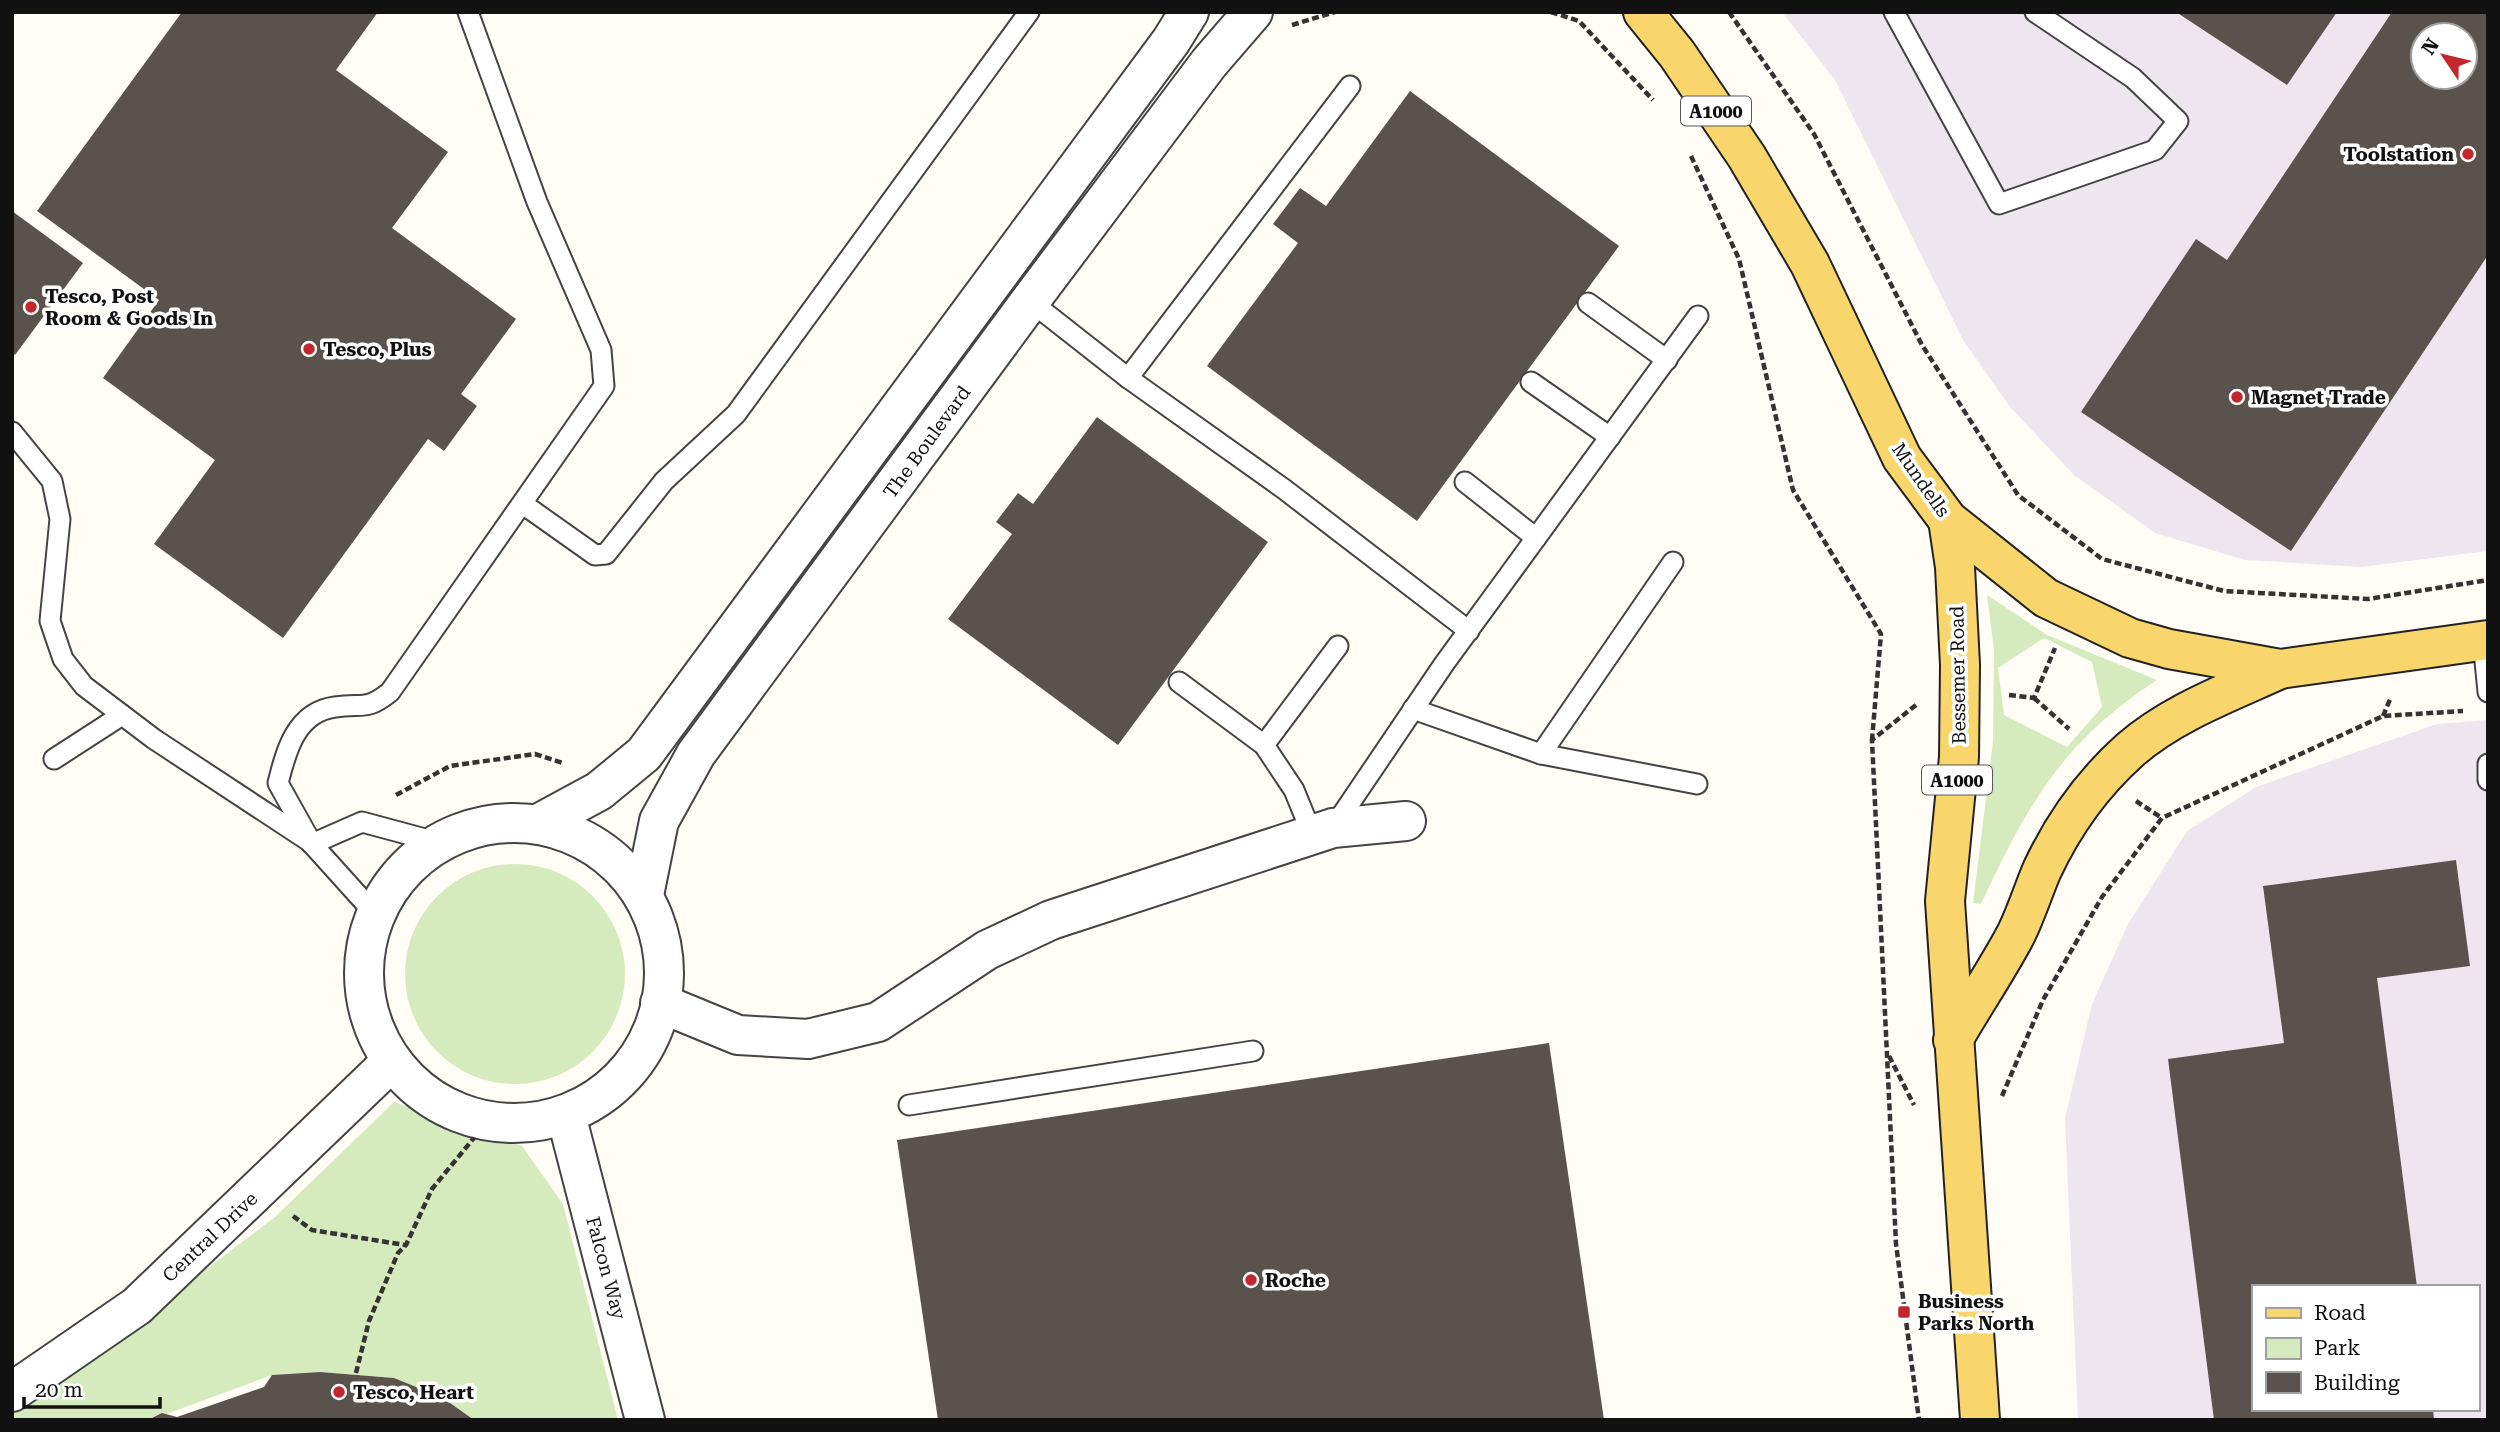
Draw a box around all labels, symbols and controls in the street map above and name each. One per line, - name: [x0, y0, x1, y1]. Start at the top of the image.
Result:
- north arrow: [2409, 21, 2479, 91]
- text: N: [2417, 34, 2444, 59]
- road number: A1000: [1681, 96, 1751, 126]
- place label: Toolstation: [2343, 143, 2454, 166]
- marker: Toolstation: [2460, 146, 2476, 162]
- place label: Tesco, Post Room & Goods In: [45, 285, 213, 330]
- marker: Tesco, Post Room & Goods In: [23, 299, 39, 315]
- place label: Tesco, Plus: [323, 338, 432, 361]
- marker: Tesco, Plus: [301, 341, 317, 357]
- street label: The Boulevard: [878, 381, 976, 503]
- place label: Magnet Trade: [2251, 386, 2386, 409]
- marker: Magnet Trade: [2229, 389, 2245, 405]
- street label: Mundells: [1887, 438, 1955, 522]
- street label: Bessemer Road: [1945, 606, 1971, 744]
- road number: A1000: [1922, 766, 1992, 794]
- street label: Central Drive: [158, 1187, 262, 1287]
- street label: Falcon Way: [581, 1214, 631, 1323]
- place label: Roche: [1265, 1269, 1326, 1292]
- marker: Roche: [1243, 1272, 1259, 1288]
- legend: [2252, 1285, 2479, 1411]
- place label: Business Parks North: [1918, 1290, 2034, 1335]
- text: Road: [2314, 1301, 2366, 1325]
- marker: Business Parks North: [1896, 1304, 1912, 1320]
- text: Park: [2314, 1336, 2360, 1360]
- scale bar: [24, 1366, 161, 1410]
- text: Building: [2314, 1371, 2400, 1395]
- text: 20 m: [35, 1378, 83, 1402]
- place label: Tesco, Heart: [353, 1381, 474, 1404]
- marker: Tesco, Heart: [331, 1384, 347, 1400]

